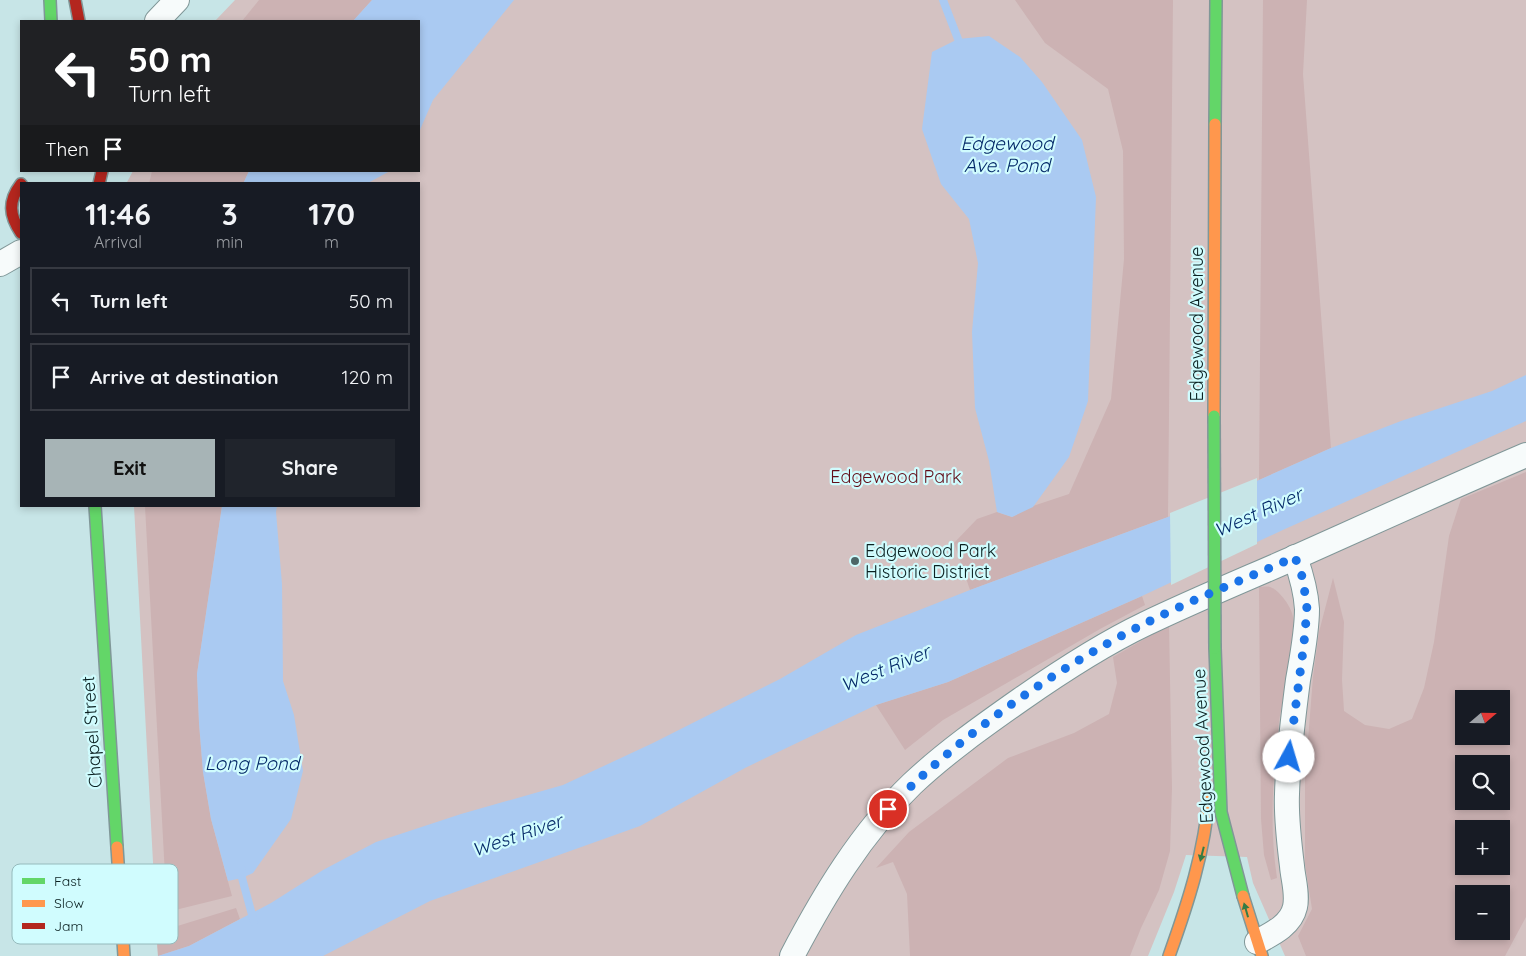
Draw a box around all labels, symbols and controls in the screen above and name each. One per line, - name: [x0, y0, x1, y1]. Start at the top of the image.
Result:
- text: 50 m: [128, 37, 212, 81]
- icon: left: [45, 40, 110, 105]
- text: Turn left: [128, 80, 211, 108]
- water label: Edgewood Ave. Pond: [960, 131, 1056, 177]
- icon: arrive: [99, 135, 127, 163]
- text: Then: [45, 137, 89, 161]
- text: 11:46: [85, 195, 151, 233]
- text: 3: [222, 195, 238, 233]
- text: 170: [308, 195, 355, 233]
- text: Arrival: [94, 232, 142, 252]
- text: min: [216, 232, 243, 252]
- text: m: [324, 232, 339, 252]
- street label: Edgewood Avenue: [1185, 247, 1208, 401]
- icon: left: [47, 287, 75, 315]
- text: Turn left: [90, 289, 168, 313]
- text: 50 m: [349, 289, 393, 313]
- icon: arrive: [47, 363, 75, 391]
- text: Arrive at destination: [90, 365, 279, 389]
- text: 120 m: [342, 365, 393, 389]
- button: Exit: [45, 439, 215, 497]
- button: Share: [225, 439, 395, 497]
- park label: Edgewood Park: [830, 465, 962, 488]
- water label: West River: [1210, 481, 1308, 542]
- place label: Edgewood Park Historic District: [865, 539, 996, 583]
- marker: Edgewood Park Historic District: [849, 555, 861, 567]
- water label: West River: [837, 638, 936, 697]
- street label: Edgewood Avenue: [1187, 668, 1218, 824]
- street label: Chapel Street: [76, 675, 107, 789]
- north arrow: [1455, 690, 1510, 745]
- map controls: [1455, 690, 1510, 940]
- position arrow: [1262, 730, 1314, 782]
- water label: Long Pond: [205, 751, 302, 775]
- button: search: [1455, 755, 1510, 810]
- pin: [867, 788, 909, 830]
- icon: arrive: [874, 795, 902, 823]
- water label: West River: [469, 807, 568, 862]
- button: +: [1455, 820, 1510, 875]
- one-way arrow: [1198, 846, 1206, 861]
- legend: [12, 864, 178, 944]
- text: Fast: [54, 872, 82, 890]
- button: −: [1455, 885, 1510, 940]
- text: Slow: [54, 894, 84, 912]
- one-way arrow: [1242, 902, 1250, 917]
- text: Jam: [54, 917, 83, 935]

